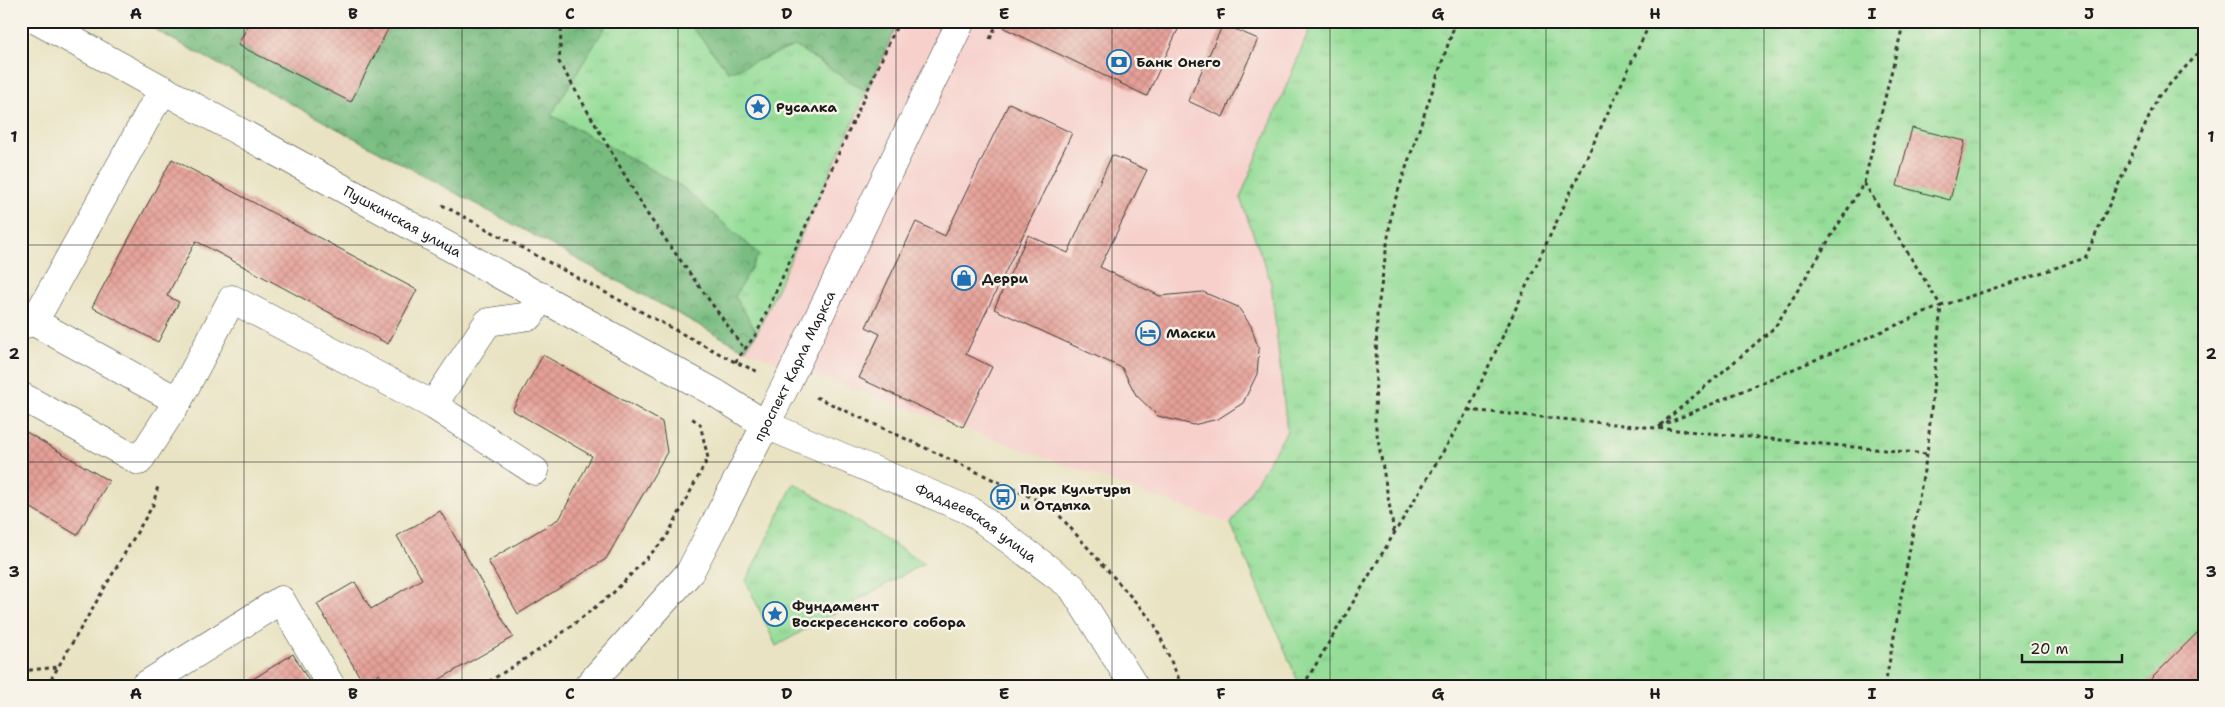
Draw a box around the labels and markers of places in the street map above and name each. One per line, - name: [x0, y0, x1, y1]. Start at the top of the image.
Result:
- bank icon: Банк Онего: [1106, 49, 1132, 75]
- place label: Банк Онего: [1136, 53, 1221, 71]
- place icon: Русалка: [745, 94, 771, 120]
- place label: Русалка: [776, 98, 837, 116]
- shop icon: Дерри: [951, 265, 977, 291]
- place label: Дерри: [982, 269, 1029, 287]
- hotel icon: Маски: [1135, 320, 1161, 346]
- place label: Маски: [1166, 324, 1216, 342]
- place label: Парк Культуры и Отдыха: [1020, 480, 1131, 514]
- bus stop icon: Парк Культуры и Отдыха: [990, 484, 1016, 510]
- place label: Фундамент Воскресенского собора: [792, 597, 966, 631]
- place icon: Фундамент Воскресенского собора: [762, 601, 788, 627]

